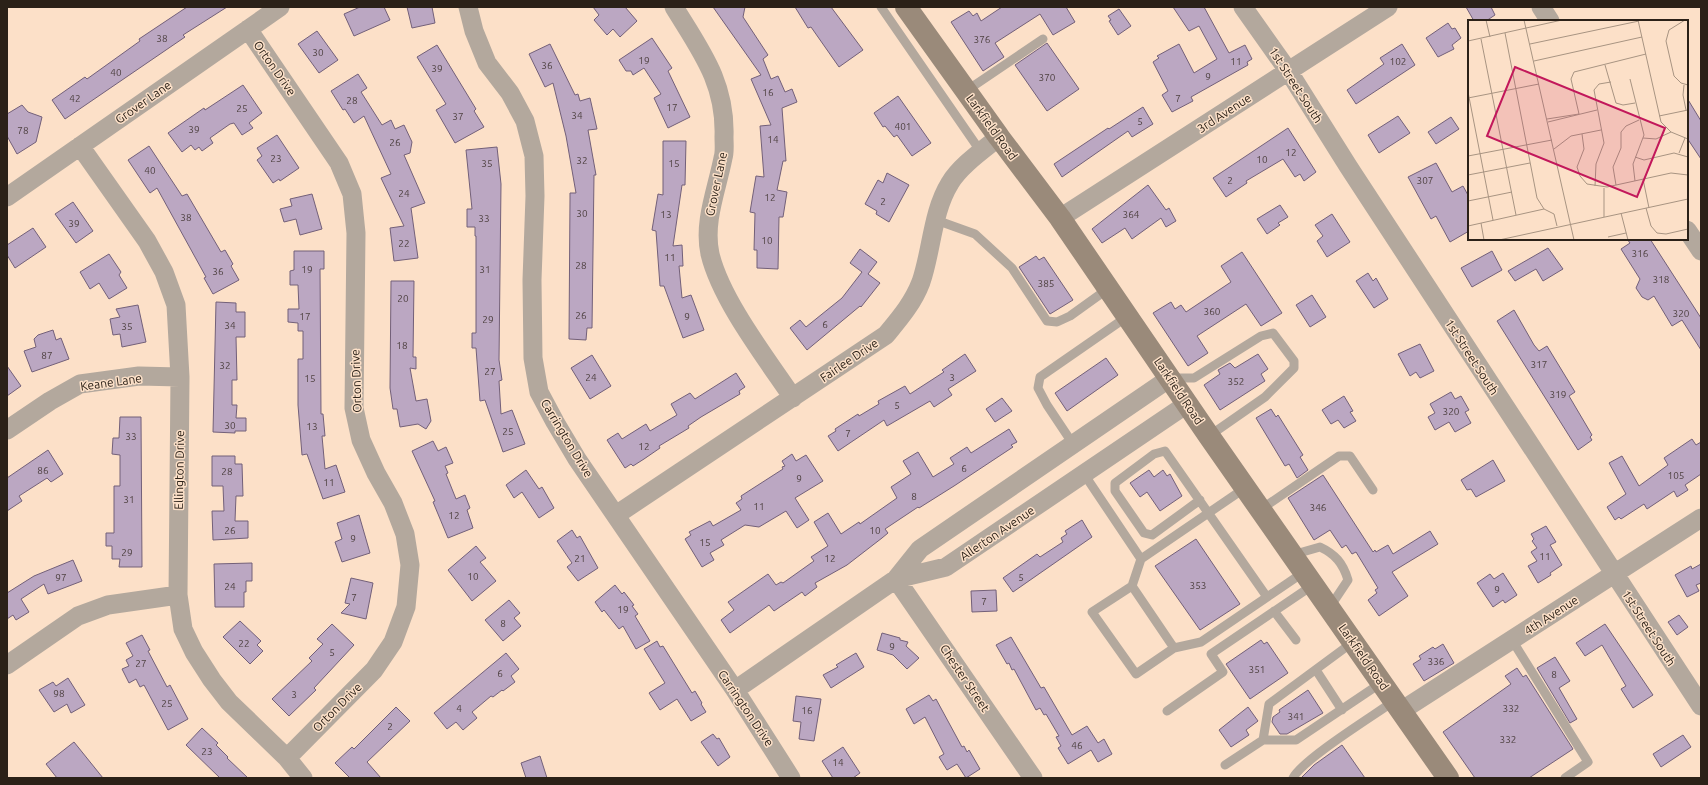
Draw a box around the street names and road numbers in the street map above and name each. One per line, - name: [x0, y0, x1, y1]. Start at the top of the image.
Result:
- street label: Orton Drive: [251, 38, 299, 98]
- street label: 1st Street South: [1267, 45, 1325, 125]
- street label: Grover Lane: [113, 78, 173, 126]
- street label: 3rd Avenue: [1195, 91, 1253, 135]
- street label: Larkfield Road: [964, 92, 1020, 162]
- street label: Grover Lane: [703, 151, 729, 217]
- street label: 1st Street South: [1443, 317, 1501, 397]
- street label: Fairlee Drive: [818, 336, 880, 384]
- street label: Orton Drive: [348, 349, 364, 413]
- street label: Larkfield Road: [1152, 355, 1206, 427]
- street label: Keane Lane: [79, 371, 143, 393]
- street label: Carrington Drive: [539, 397, 595, 479]
- street label: Ellington Drive: [172, 430, 186, 510]
- street label: Allerton Avenue: [957, 503, 1037, 563]
- street label: 1st Street South: [1620, 588, 1678, 668]
- street label: 4th Avenue: [1522, 593, 1580, 637]
- street label: Larkfield Road: [1336, 621, 1392, 693]
- street label: Chester Street: [938, 642, 992, 714]
- street label: Carrington Drive: [716, 667, 776, 749]
- street label: Orton Drive: [310, 680, 364, 734]

